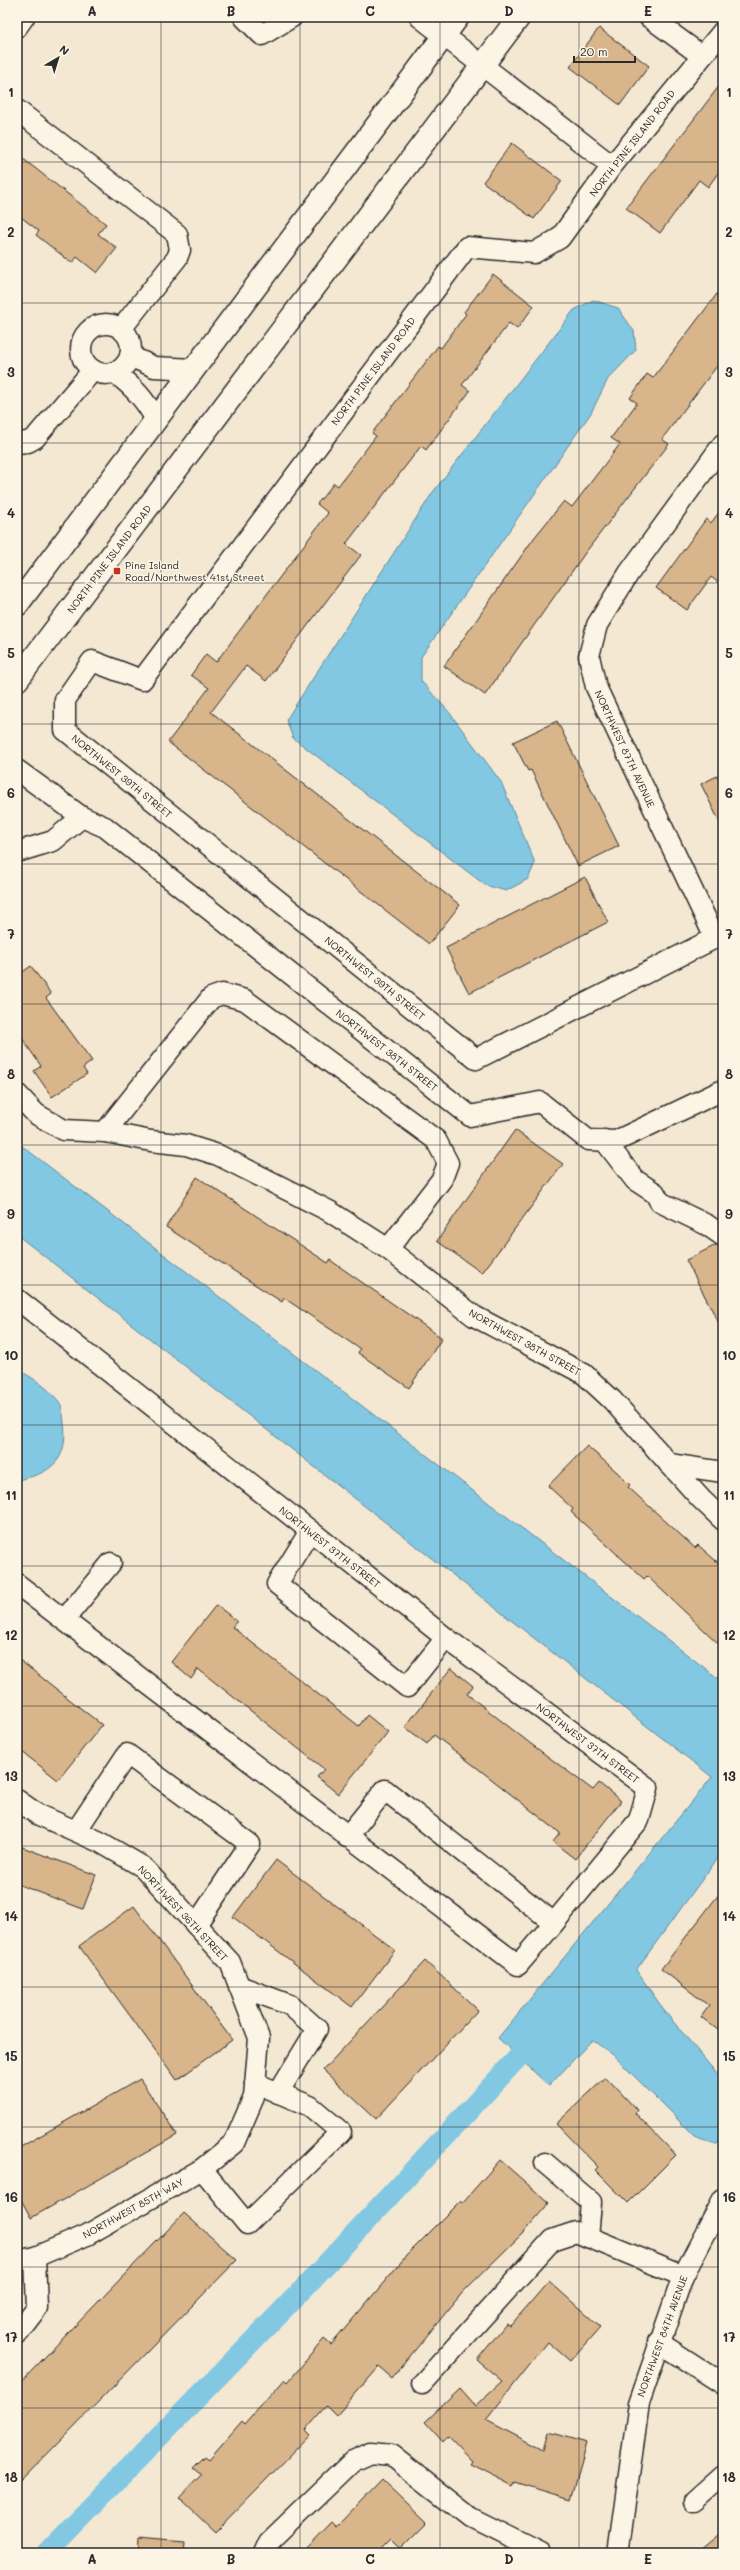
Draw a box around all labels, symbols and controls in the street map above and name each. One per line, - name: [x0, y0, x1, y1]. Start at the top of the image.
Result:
- text: A: [87, 2, 97, 19]
- text: B: [227, 2, 236, 19]
- text: C: [365, 2, 375, 19]
- text: D: [504, 2, 514, 19]
- text: E: [644, 2, 652, 19]
- north arrow: [38, 38, 78, 78]
- scale bar: [574, 38, 635, 64]
- text: N: [57, 41, 72, 58]
- text: 20 m: [580, 43, 608, 59]
- text: 1: [8, 83, 14, 100]
- text: 1: [726, 83, 732, 100]
- street label: NORTH PINE ISLAND ROAD: [586, 87, 678, 199]
- text: 2: [7, 223, 15, 240]
- text: 2: [725, 223, 733, 240]
- street label: NORTH PINE ISLAND ROAD: [328, 314, 418, 428]
- text: 3: [7, 363, 15, 380]
- text: 3: [725, 363, 733, 380]
- street label: NORTH PINE ISLAND ROAD: [64, 502, 154, 616]
- text: 4: [7, 504, 15, 521]
- text: 4: [725, 504, 733, 521]
- place label: Pine Island Road/Northwest 41st Street: [125, 558, 265, 584]
- marker: Pine Island Road/Northwest 41st Street: [112, 566, 122, 576]
- text: 5: [7, 644, 15, 661]
- text: 5: [725, 644, 733, 661]
- street label: NORTHWEST 87TH AVENUE: [592, 688, 659, 810]
- street label: NORTHWEST 39TH STREET: [69, 731, 176, 821]
- text: 6: [7, 784, 15, 801]
- text: 6: [725, 784, 733, 801]
- text: 7: [7, 925, 15, 942]
- text: 7: [725, 925, 733, 942]
- street label: NORTHWEST 39TH STREET: [322, 933, 429, 1023]
- street label: NORTHWEST 38TH STREET: [333, 1006, 441, 1094]
- text: 8: [7, 1065, 15, 1082]
- text: 8: [725, 1065, 733, 1082]
- text: 9: [7, 1205, 15, 1222]
- text: 9: [725, 1205, 733, 1222]
- street label: NORTHWEST 38TH STREET: [467, 1305, 584, 1379]
- text: 10: [4, 1346, 18, 1363]
- text: 10: [722, 1346, 736, 1363]
- text: 11: [5, 1486, 17, 1503]
- text: 11: [723, 1486, 735, 1503]
- street label: NORTHWEST 37TH STREET: [276, 1503, 384, 1591]
- text: 12: [4, 1626, 18, 1643]
- text: 12: [722, 1626, 736, 1643]
- street label: NORTHWEST 37TH STREET: [534, 1700, 643, 1787]
- text: 13: [4, 1767, 18, 1784]
- text: 13: [722, 1767, 736, 1784]
- street label: NORTHWEST 36TH STREET: [135, 1862, 231, 1964]
- text: 14: [4, 1907, 18, 1924]
- text: 14: [722, 1907, 736, 1924]
- text: 15: [4, 2047, 18, 2064]
- text: 15: [722, 2047, 736, 2064]
- street label: NORTHWEST 85TH WAY: [80, 2174, 186, 2242]
- text: 16: [4, 2188, 18, 2205]
- text: 16: [722, 2188, 736, 2205]
- street label: NORTHWEST 84TH AVENUE: [633, 2273, 691, 2399]
- text: 17: [4, 2328, 18, 2345]
- text: 17: [722, 2328, 736, 2345]
- text: 18: [4, 2468, 18, 2485]
- text: 18: [722, 2468, 736, 2485]
- text: A: [87, 2550, 97, 2567]
- text: B: [227, 2550, 236, 2567]
- text: C: [365, 2550, 375, 2567]
- text: D: [504, 2550, 514, 2567]
- text: E: [644, 2550, 652, 2567]

